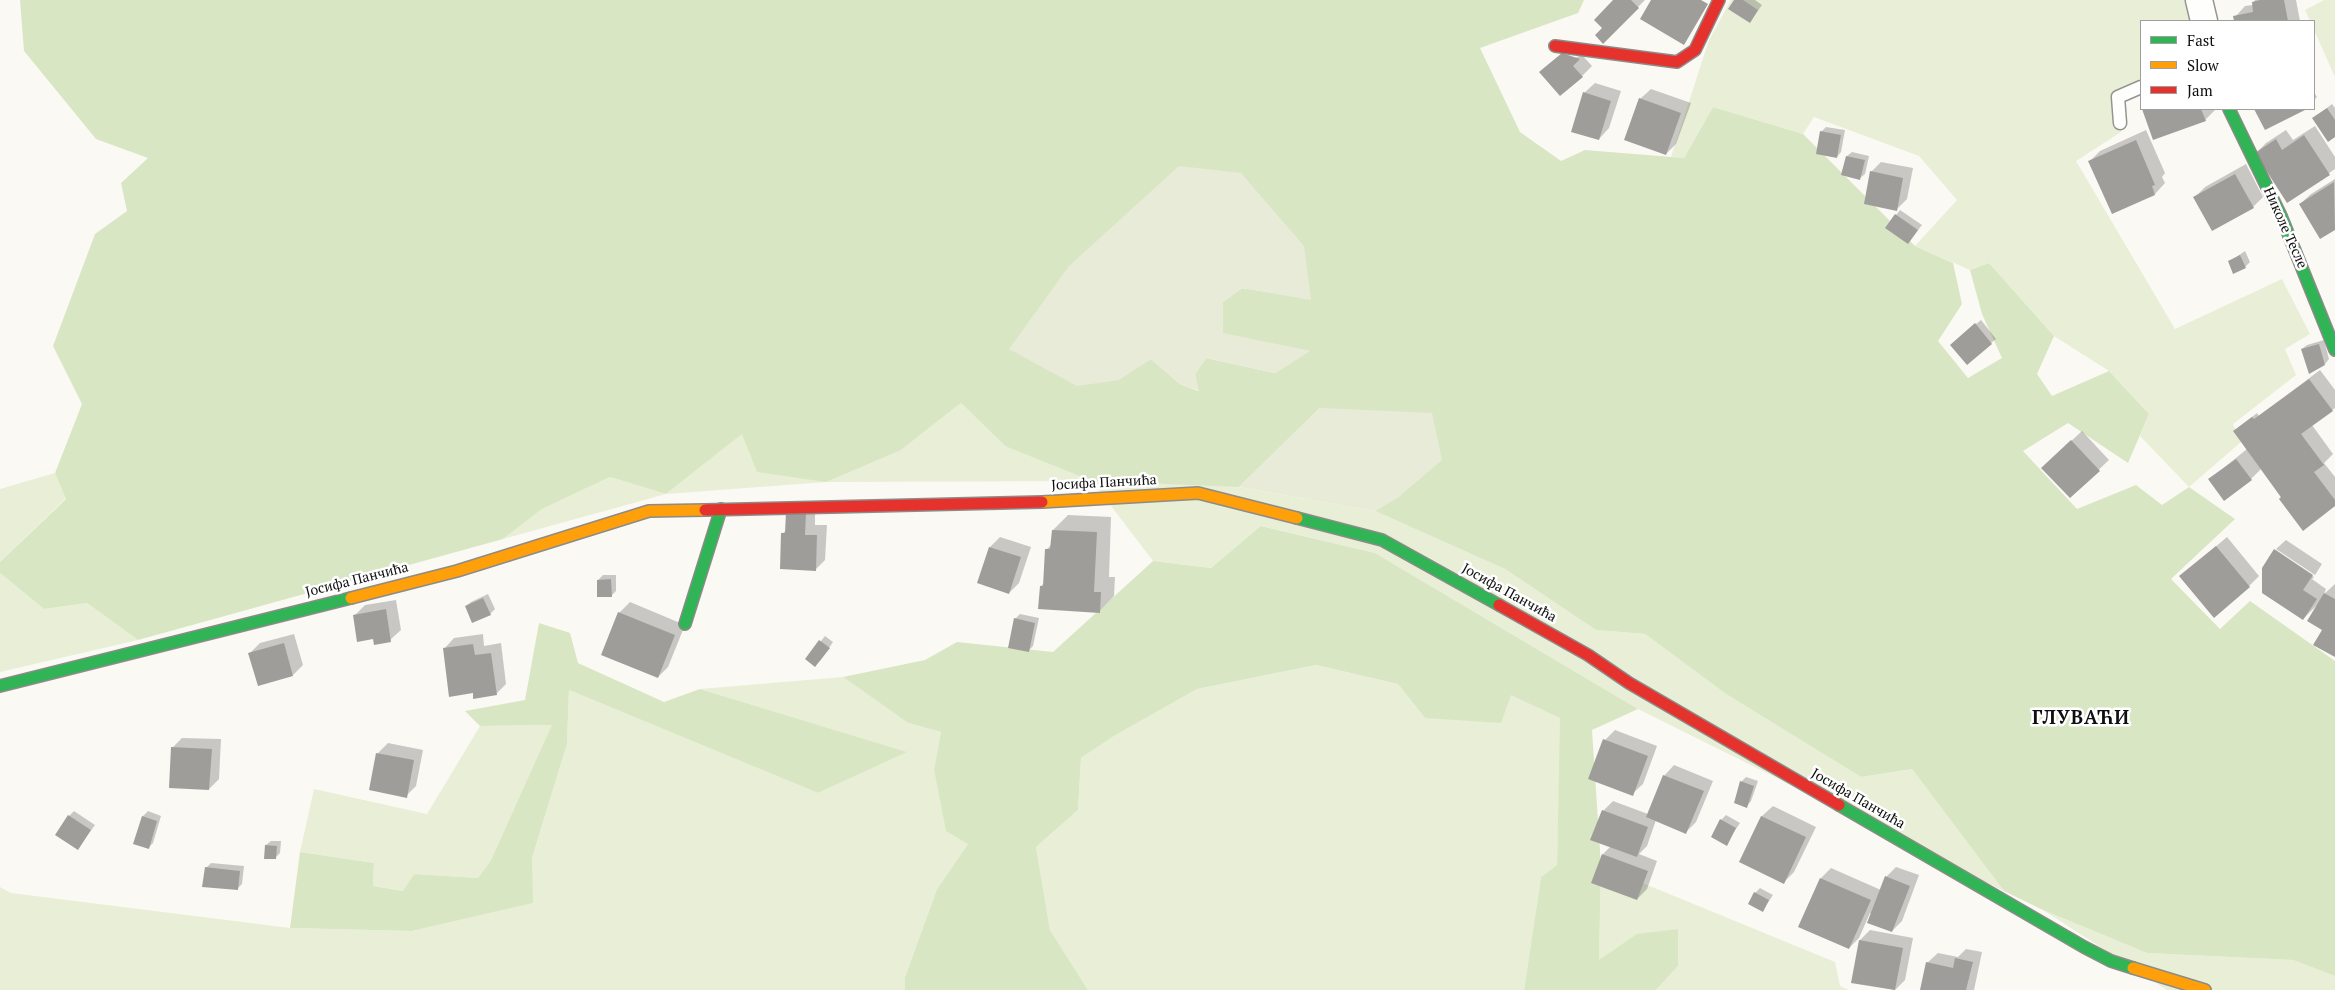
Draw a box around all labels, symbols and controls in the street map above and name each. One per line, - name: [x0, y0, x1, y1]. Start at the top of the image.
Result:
- legend: [2140, 20, 2315, 110]
- text: Fast: [2187, 30, 2215, 50]
- text: Slow: [2187, 55, 2219, 75]
- text: Jam: [2187, 80, 2213, 100]
- street label: Николе Тесле: [2260, 185, 2310, 271]
- street label: Јосифа Панчића: [1051, 472, 1157, 494]
- street label: Јосифа Панчића: [304, 559, 410, 601]
- street label: Јосифа Панчића: [1459, 560, 1559, 626]
- district label: ГЛУВАЋИ: [2031, 708, 2131, 730]
- street label: Јосифа Панчића: [1808, 765, 1908, 833]

